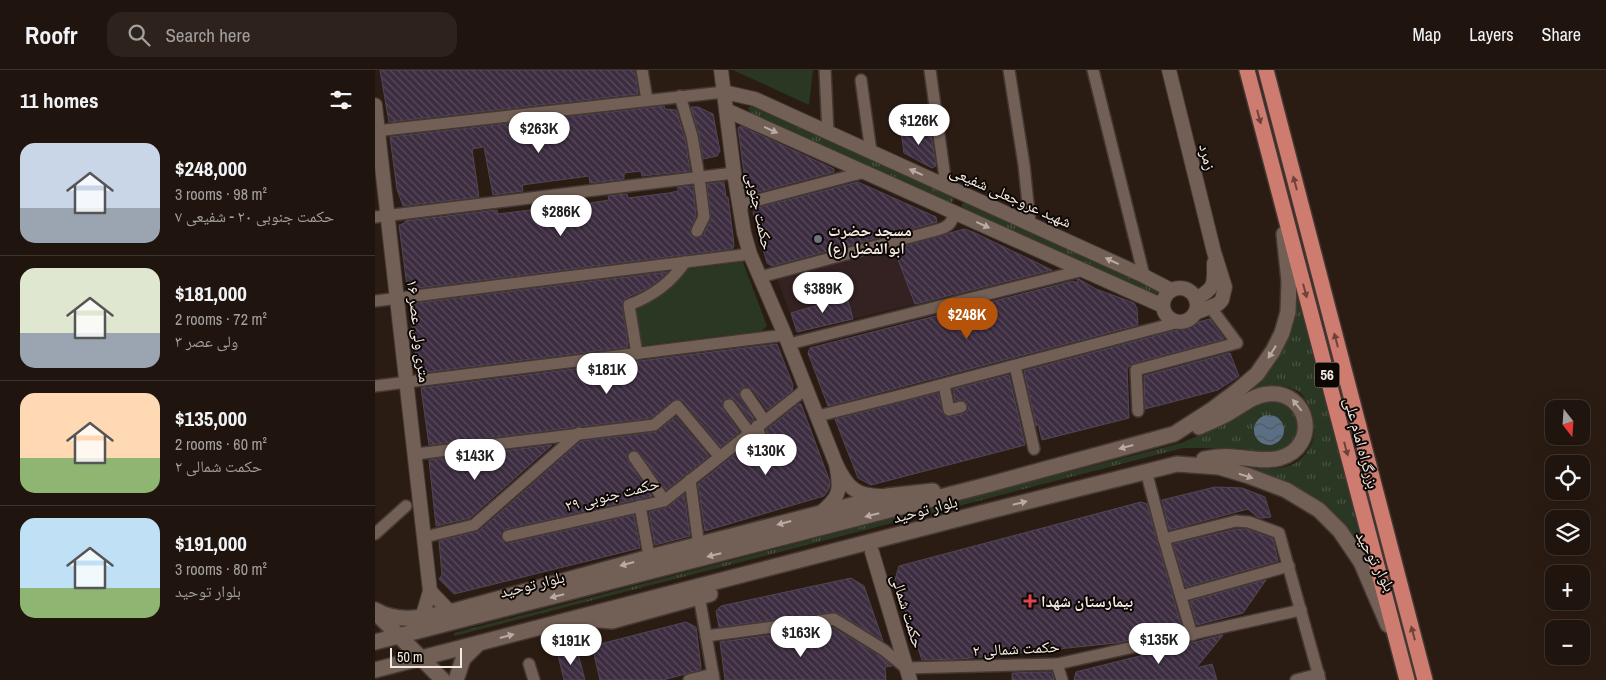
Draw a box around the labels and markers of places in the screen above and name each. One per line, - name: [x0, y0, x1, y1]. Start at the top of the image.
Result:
- pin: $126K: [884, 104, 954, 146]
- pin: $263K: [504, 112, 574, 154]
- pin: $286K: [526, 194, 596, 237]
- place label: مسجد حضرت ابوالفضل (ع): [828, 219, 912, 259]
- marker: مسجد حضرت ابوالفضل (ع): [812, 233, 824, 245]
- pin: $389K: [788, 272, 858, 314]
- pin: $248K: [932, 298, 1002, 340]
- pin: $181K: [572, 352, 642, 395]
- pin: $130K: [731, 434, 801, 476]
- pin: $143K: [440, 438, 510, 481]
- place label: بیمارستان شهدا: [1041, 590, 1133, 612]
- marker: بیمارستان شهدا: [1023, 594, 1037, 608]
- pin: $163K: [766, 616, 836, 658]
- pin: $135K: [1124, 622, 1194, 665]
- pin: $191K: [536, 624, 606, 666]

